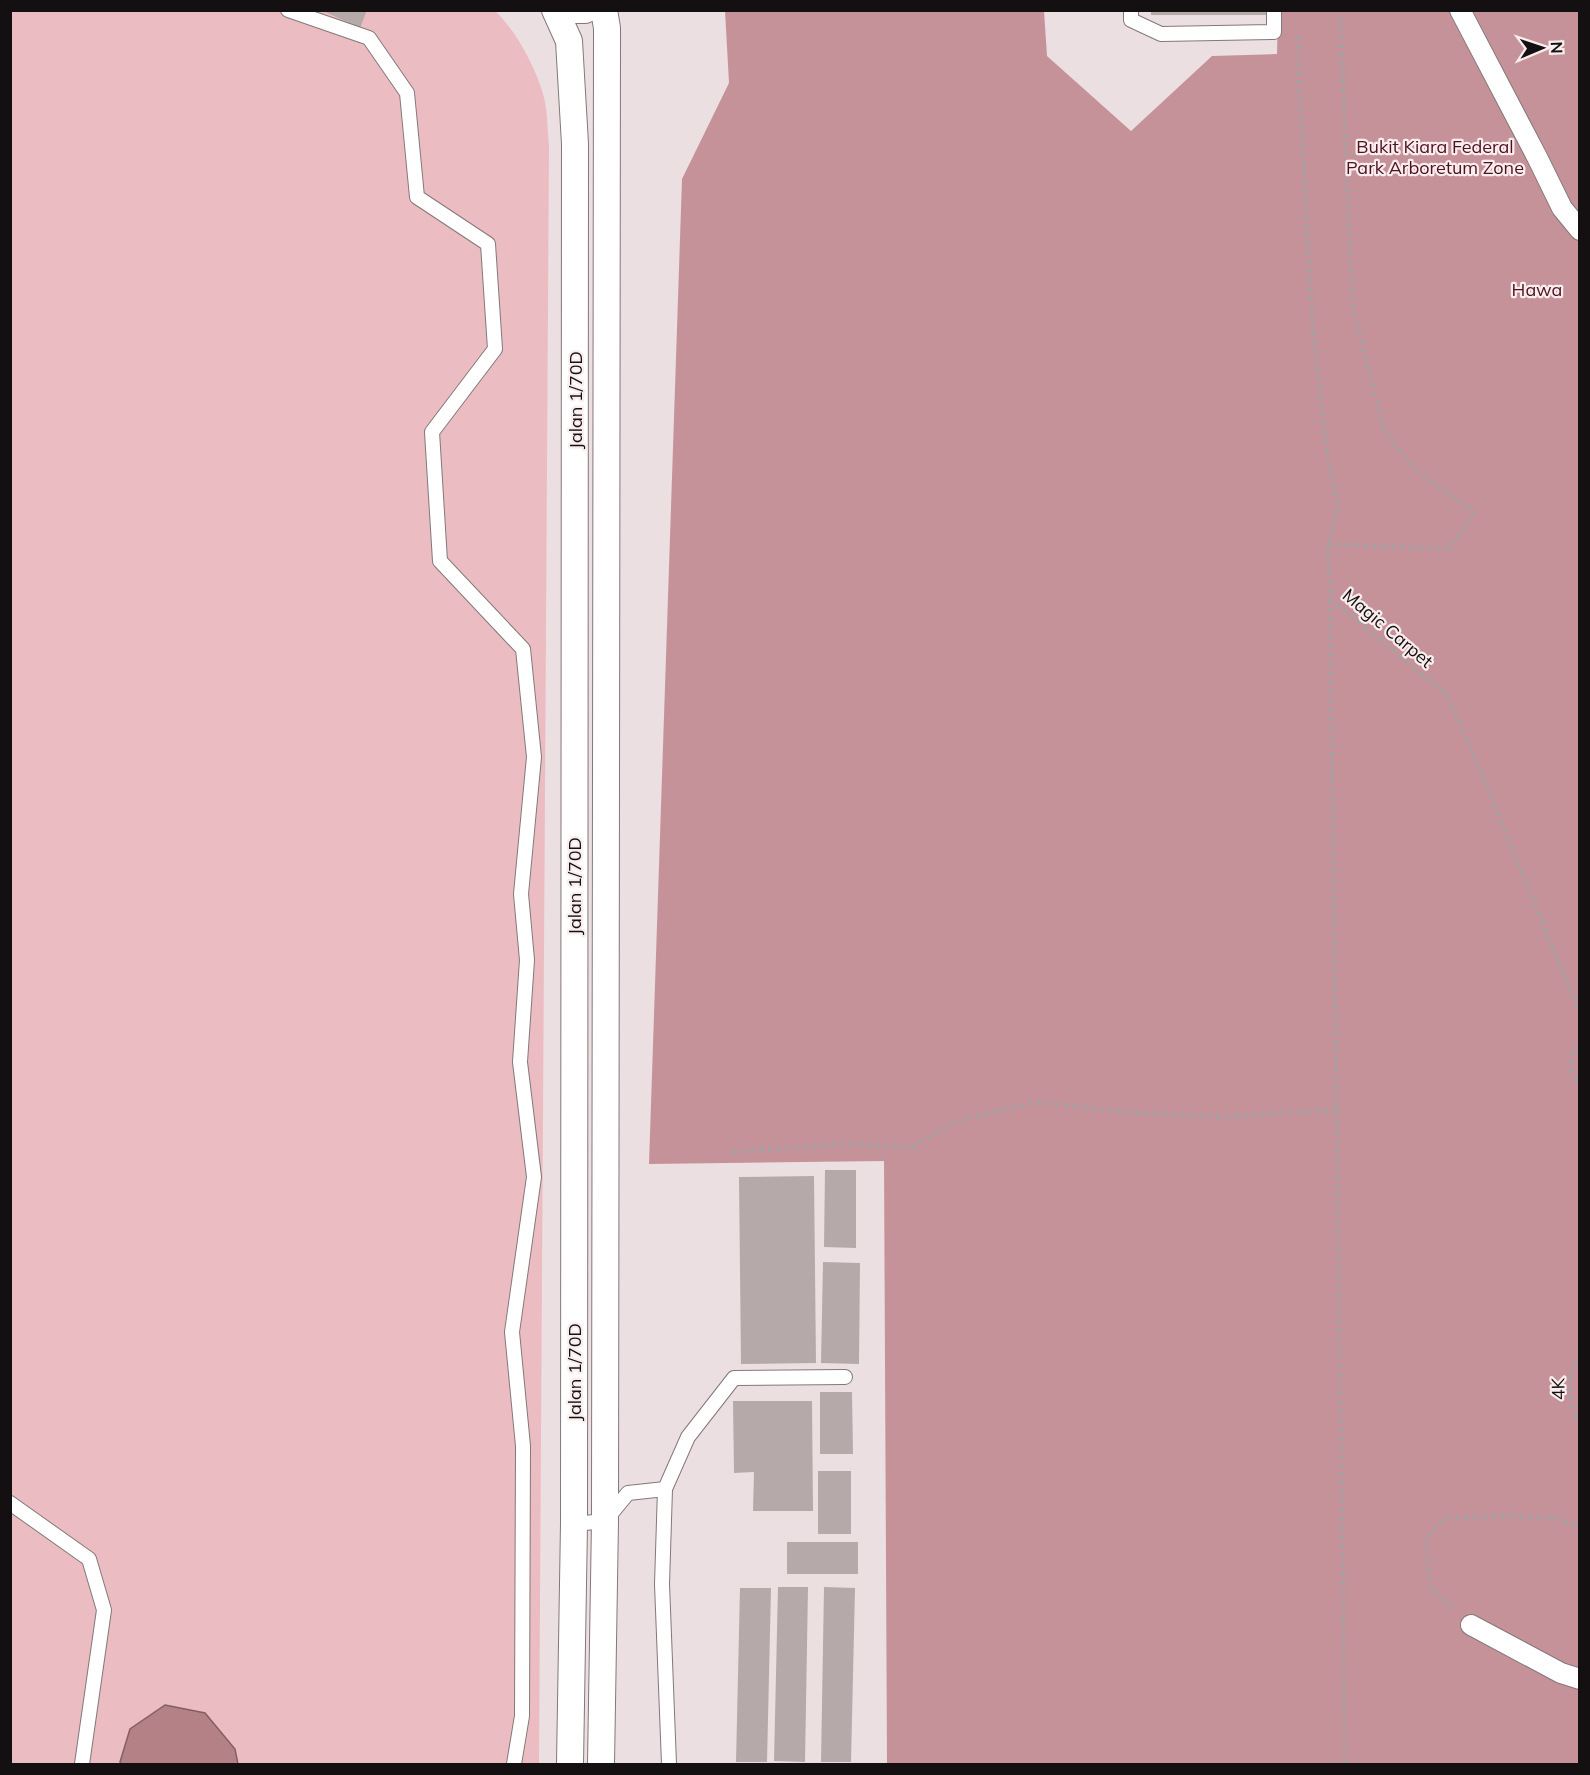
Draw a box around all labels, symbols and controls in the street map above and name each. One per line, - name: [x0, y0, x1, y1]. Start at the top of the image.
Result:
- north arrow: [1512, 18, 1572, 78]
- text: N: [1547, 41, 1567, 54]
- park label: Bukit Kiara Federal Park Arboretum Zone: [1346, 135, 1524, 179]
- park label: Hawa: [1512, 278, 1562, 301]
- street label: Jalan 1/70D: [564, 351, 587, 449]
- street label: Magic Carpet: [1338, 583, 1438, 673]
- street label: Jalan 1/70D: [563, 837, 586, 935]
- street label: Jalan 1/70D: [563, 1323, 586, 1421]
- street label: 4K: [1546, 1377, 1570, 1400]

